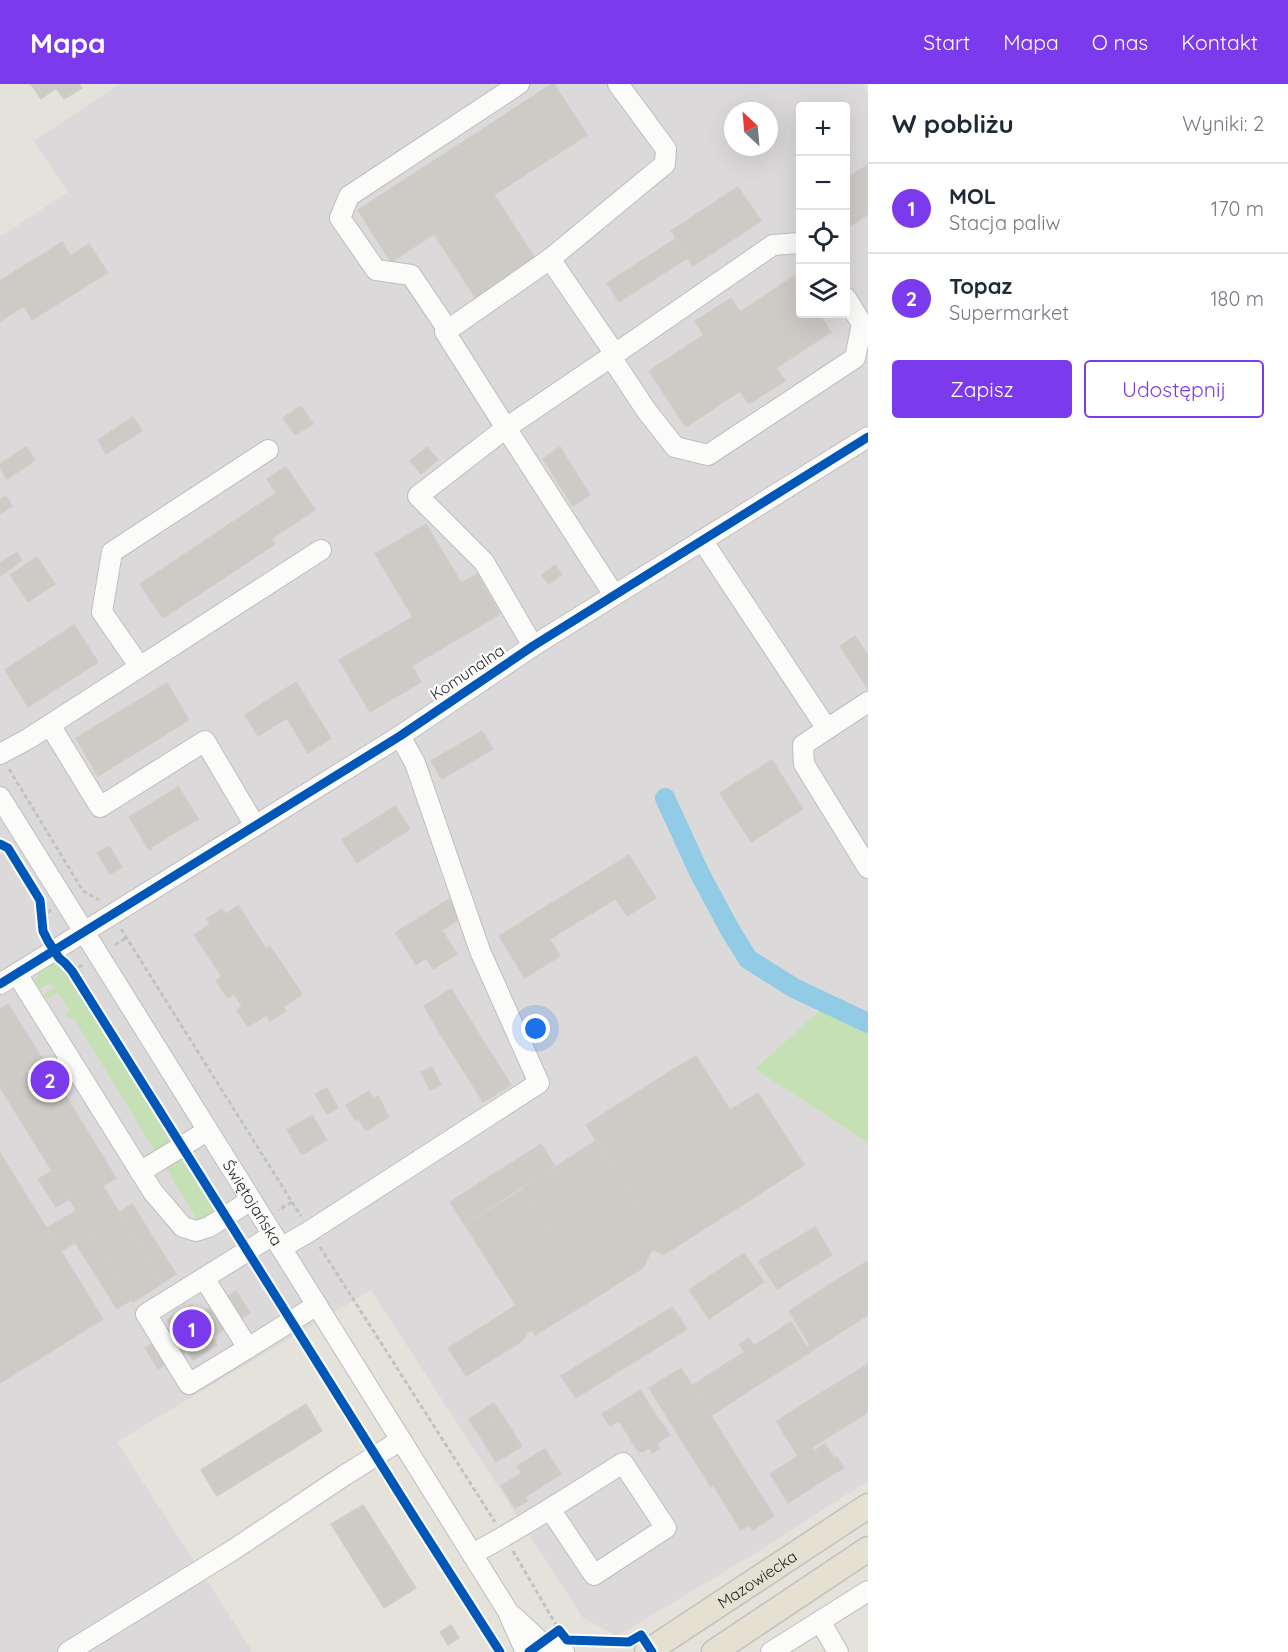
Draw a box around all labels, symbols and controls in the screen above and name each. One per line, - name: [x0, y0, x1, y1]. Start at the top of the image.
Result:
- text: Mapa: [30, 25, 106, 60]
- text: Start: [923, 29, 970, 55]
- text: Mapa: [1003, 29, 1059, 55]
- text: O nas: [1092, 29, 1148, 55]
- text: Kontakt: [1181, 29, 1258, 55]
- north arrow: [724, 102, 778, 156]
- map controls: [796, 102, 850, 318]
- button: +: [796, 102, 850, 156]
- text: W pobliżu: [892, 107, 1014, 140]
- text: Wyniki: 2: [1182, 111, 1264, 136]
- button: −: [796, 156, 850, 210]
- text: MOL: [949, 182, 996, 210]
- text: 1: [908, 196, 915, 221]
- text: 170 m: [1211, 196, 1264, 221]
- button: locate: [796, 210, 850, 264]
- text: Stacja paliw: [949, 210, 1061, 235]
- button: layers: [796, 264, 850, 318]
- text: Topaz: [949, 272, 1012, 300]
- text: 2: [906, 286, 917, 311]
- text: 180 m: [1210, 286, 1264, 311]
- text: Supermarket: [949, 300, 1069, 325]
- button: Zapisz: [892, 360, 1072, 418]
- button: Udostępnij: [1084, 360, 1264, 418]
- street label: Komunalna: [426, 640, 508, 704]
- your location: [521, 1014, 550, 1043]
- pin: 2: [31, 1058, 70, 1102]
- street label: Świętojańska: [219, 1156, 287, 1249]
- pin: 1: [172, 1306, 212, 1352]
- street label: Mazowiecka: [714, 1546, 801, 1613]

